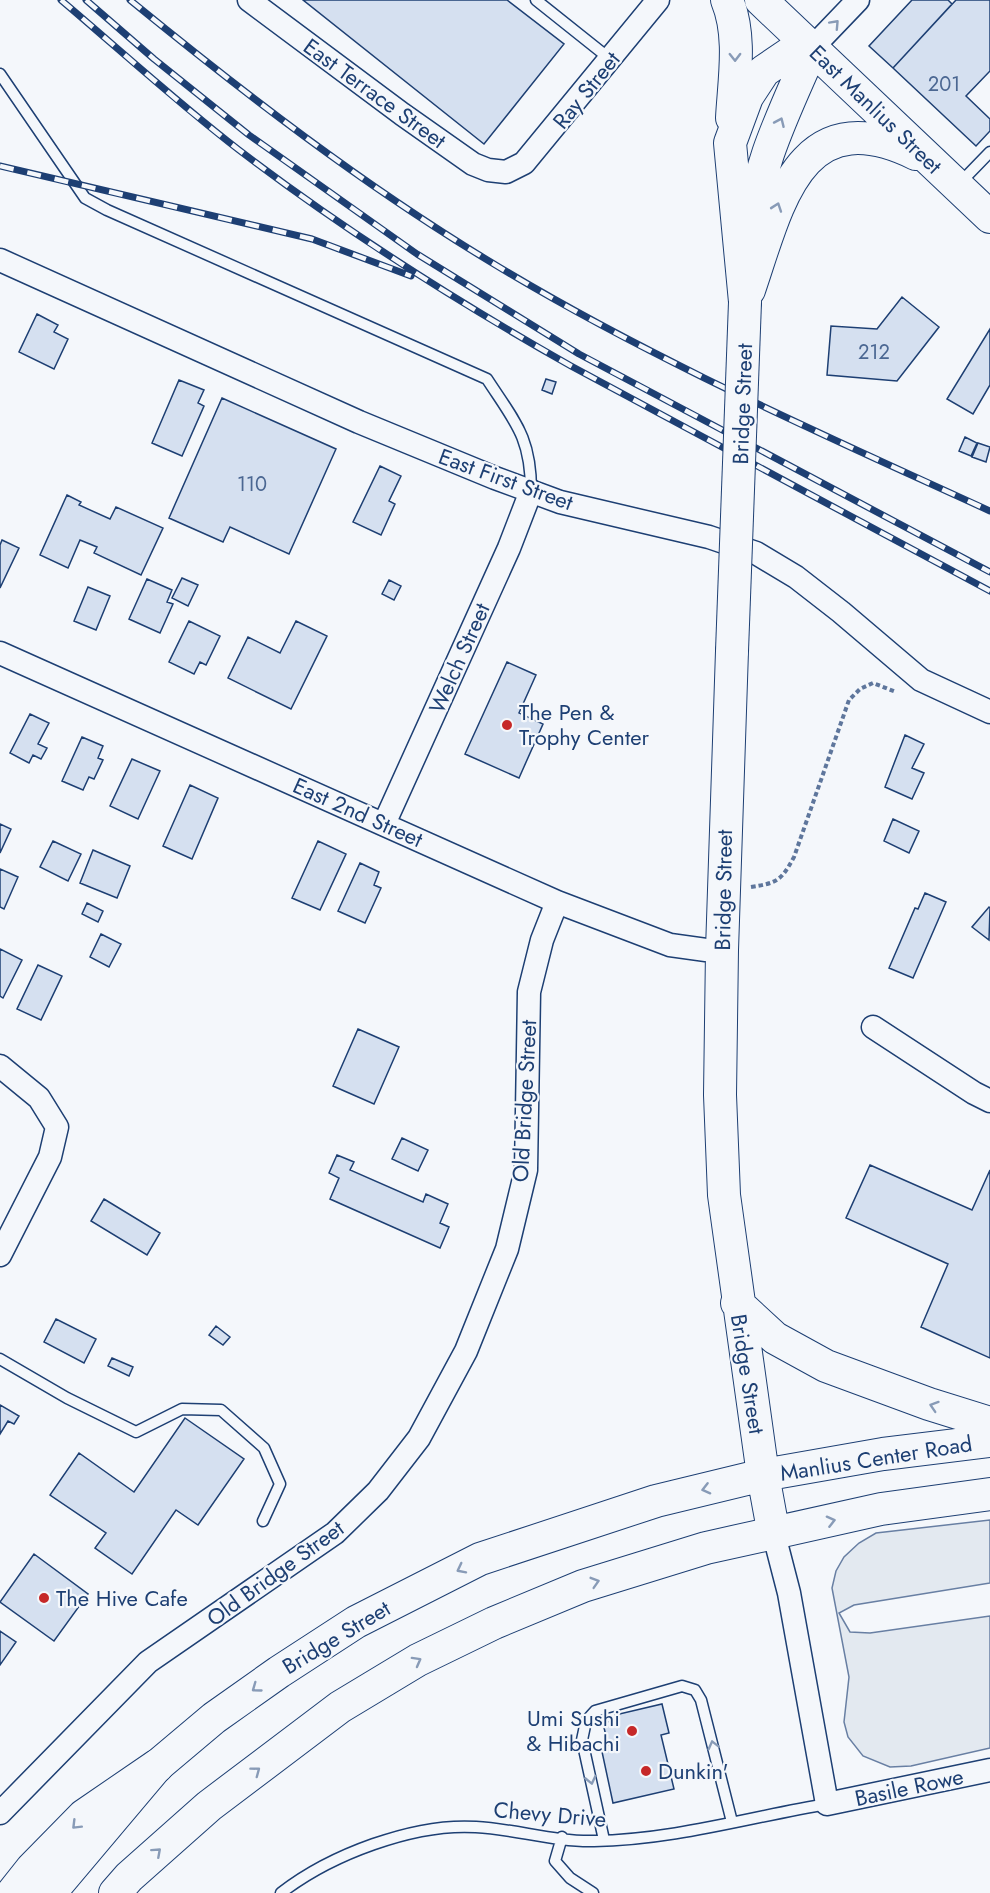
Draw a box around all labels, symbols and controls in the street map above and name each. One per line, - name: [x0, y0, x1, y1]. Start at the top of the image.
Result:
- one-way arrow: [828, 21, 839, 31]
- street label: East Terrace Street: [297, 30, 454, 156]
- street label: East Manlius Street: [802, 37, 950, 181]
- street label: Ray Street: [545, 44, 628, 136]
- one-way arrow: [729, 53, 741, 62]
- house number: 201: [928, 70, 960, 99]
- one-way arrow: [773, 118, 785, 129]
- one-way arrow: [770, 202, 782, 213]
- house number: 212: [858, 338, 890, 367]
- street label: Bridge Street: [724, 342, 760, 465]
- street label: East First Street: [434, 440, 578, 518]
- house number: 110: [237, 470, 267, 499]
- street label: Welch Street: [420, 597, 498, 718]
- place label: The Pen & Trophy Center: [519, 696, 650, 753]
- marker: The Pen & Trophy Center: [500, 718, 514, 732]
- street label: East 2nd Street: [288, 769, 429, 855]
- street label: Bridge Street: [706, 828, 740, 951]
- street label: Old Bridge Street: [504, 1018, 544, 1183]
- street label: Bridge Street: [723, 1312, 773, 1437]
- one-way arrow: [929, 1401, 940, 1413]
- street label: Manlius Center Road: [778, 1427, 974, 1489]
- one-way arrow: [701, 1482, 711, 1495]
- street label: Old Bridge Street: [200, 1512, 351, 1634]
- one-way arrow: [826, 1515, 836, 1528]
- one-way arrow: [456, 1561, 467, 1573]
- one-way arrow: [589, 1577, 600, 1589]
- place label: The Hive Cafe: [56, 1582, 188, 1614]
- marker: The Hive Cafe: [37, 1591, 51, 1605]
- street label: Bridge Street: [276, 1592, 397, 1682]
- one-way arrow: [410, 1657, 421, 1668]
- one-way arrow: [252, 1681, 263, 1692]
- place label: Umi Sushi & Hibachi: [526, 1702, 620, 1759]
- marker: Umi Sushi & Hibachi: [625, 1724, 639, 1738]
- one-way arrow: [707, 1740, 720, 1750]
- place label: Dunkin': [658, 1755, 729, 1787]
- street label: Basile Rowe: [852, 1760, 966, 1814]
- marker: Dunkin': [639, 1764, 653, 1778]
- one-way arrow: [249, 1767, 260, 1778]
- one-way arrow: [583, 1775, 596, 1785]
- street label: Chevy Drive: [492, 1793, 608, 1835]
- one-way arrow: [72, 1818, 83, 1828]
- one-way arrow: [150, 1848, 161, 1859]

